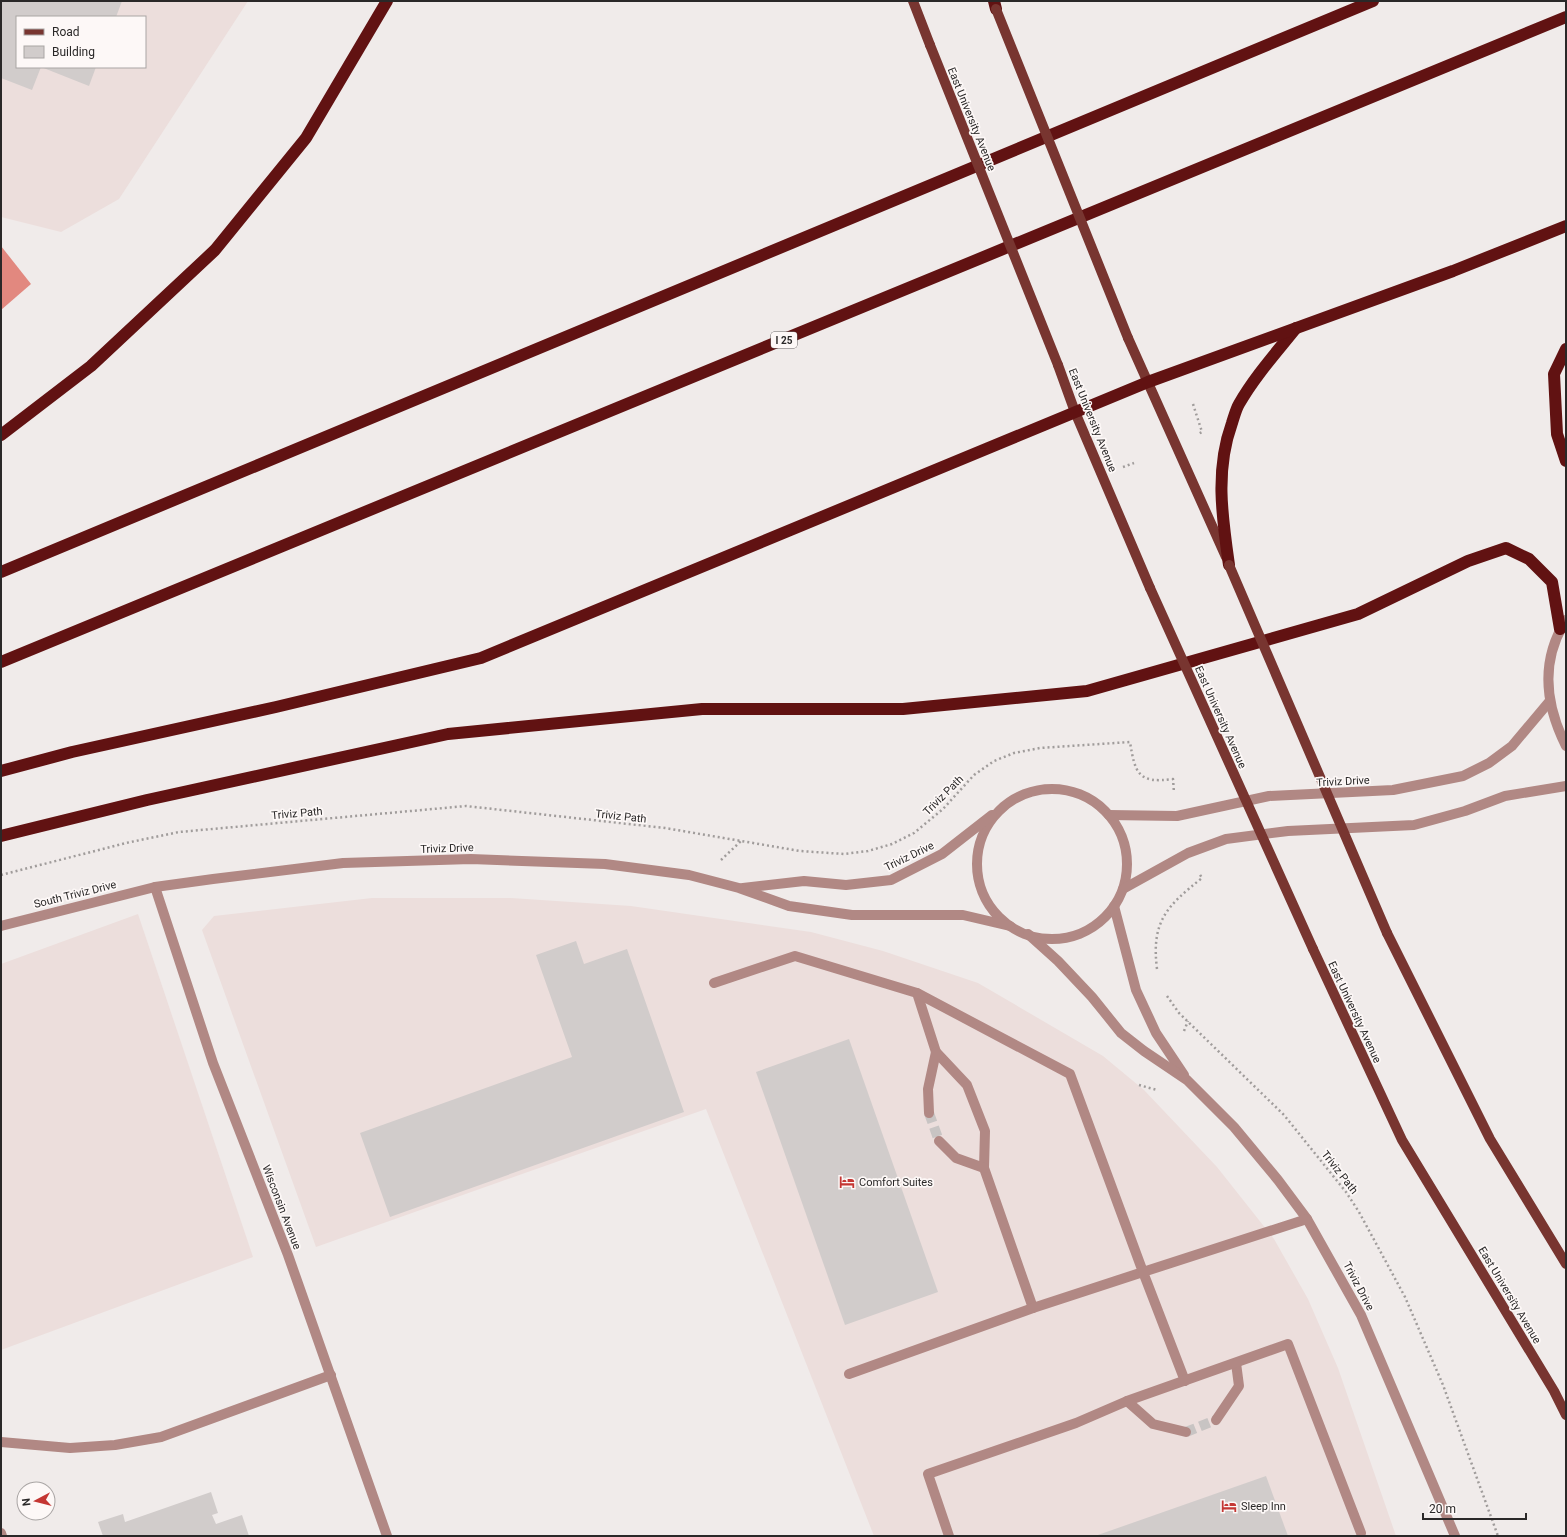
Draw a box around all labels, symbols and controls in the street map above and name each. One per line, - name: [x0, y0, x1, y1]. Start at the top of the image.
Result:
- legend: [16, 16, 146, 68]
- text: Road: [52, 25, 80, 39]
- text: Building: [52, 45, 95, 59]
- street label: East University Avenue: [945, 65, 998, 173]
- road number: I 25: [771, 332, 797, 348]
- street label: East University Avenue: [1066, 366, 1119, 474]
- street label: East University Avenue: [1192, 664, 1249, 771]
- street label: Triviz Path: [921, 773, 966, 818]
- street label: Triviz Drive: [1316, 774, 1370, 789]
- street label: Triviz Path: [271, 805, 323, 822]
- street label: Triviz Path: [595, 807, 647, 826]
- street label: Triviz Drive: [882, 839, 936, 874]
- street label: Triviz Drive: [420, 841, 474, 856]
- street label: South Triviz Drive: [33, 878, 118, 911]
- street label: East University Avenue: [1325, 959, 1384, 1065]
- street label: Triviz Path: [1319, 1148, 1361, 1197]
- street label: Wisconsin Avenue: [259, 1163, 304, 1251]
- hotel icon: Comfort Suites: [838, 1173, 856, 1191]
- place label: Comfort Suites: [859, 1176, 933, 1189]
- street label: East University Avenue: [1475, 1244, 1544, 1346]
- street label: Triviz Drive: [1340, 1260, 1377, 1313]
- north arrow: [16, 1481, 56, 1521]
- scale bar: [1423, 1495, 1526, 1521]
- text: N: [20, 1497, 33, 1507]
- hotel icon: Sleep Inn: [1220, 1497, 1238, 1515]
- place label: Sleep Inn: [1241, 1500, 1286, 1513]
- text: 20 m: [1429, 1502, 1456, 1516]

